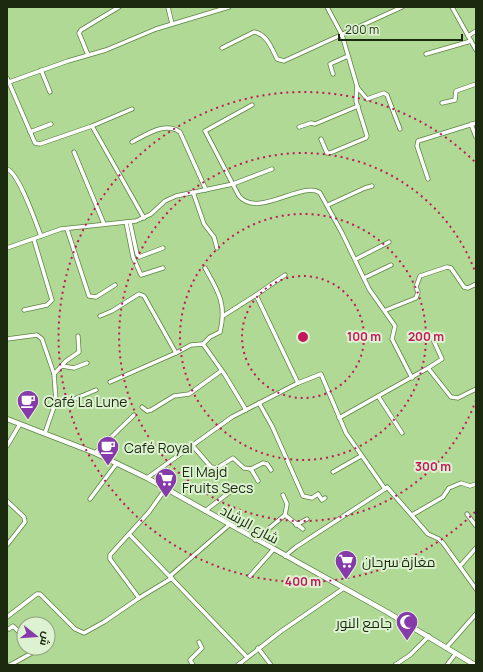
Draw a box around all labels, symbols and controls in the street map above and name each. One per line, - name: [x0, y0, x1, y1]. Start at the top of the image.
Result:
- scale bar: [339, 16, 462, 42]
- text: 200 m: [345, 21, 379, 38]
- text: 100 m: [347, 328, 381, 345]
- text: 200 m: [408, 328, 444, 345]
- centre of rings: [296, 330, 310, 344]
- cafe icon: Café La Lune: [15, 388, 41, 421]
- place label: Café La Lune: [44, 392, 127, 411]
- cafe icon: Café Royal: [95, 434, 121, 467]
- place label: Café Royal: [124, 438, 193, 457]
- text: 300 m: [415, 458, 451, 475]
- place label: El Majd Fruits Secs: [182, 462, 253, 497]
- supermarket icon: El Majd Fruits Secs: [153, 466, 179, 499]
- street label: شارع الرشاد: [217, 500, 283, 548]
- supermarket icon: مغازة سرحان: [333, 548, 359, 581]
- place label: مغازة سرحان: [362, 552, 435, 571]
- text: 400 m: [285, 573, 321, 590]
- mosque icon: جامع النور: [394, 609, 420, 642]
- place label: جامع النور: [335, 613, 392, 632]
- north arrow: [16, 616, 56, 656]
- text: ش: [37, 630, 55, 648]

